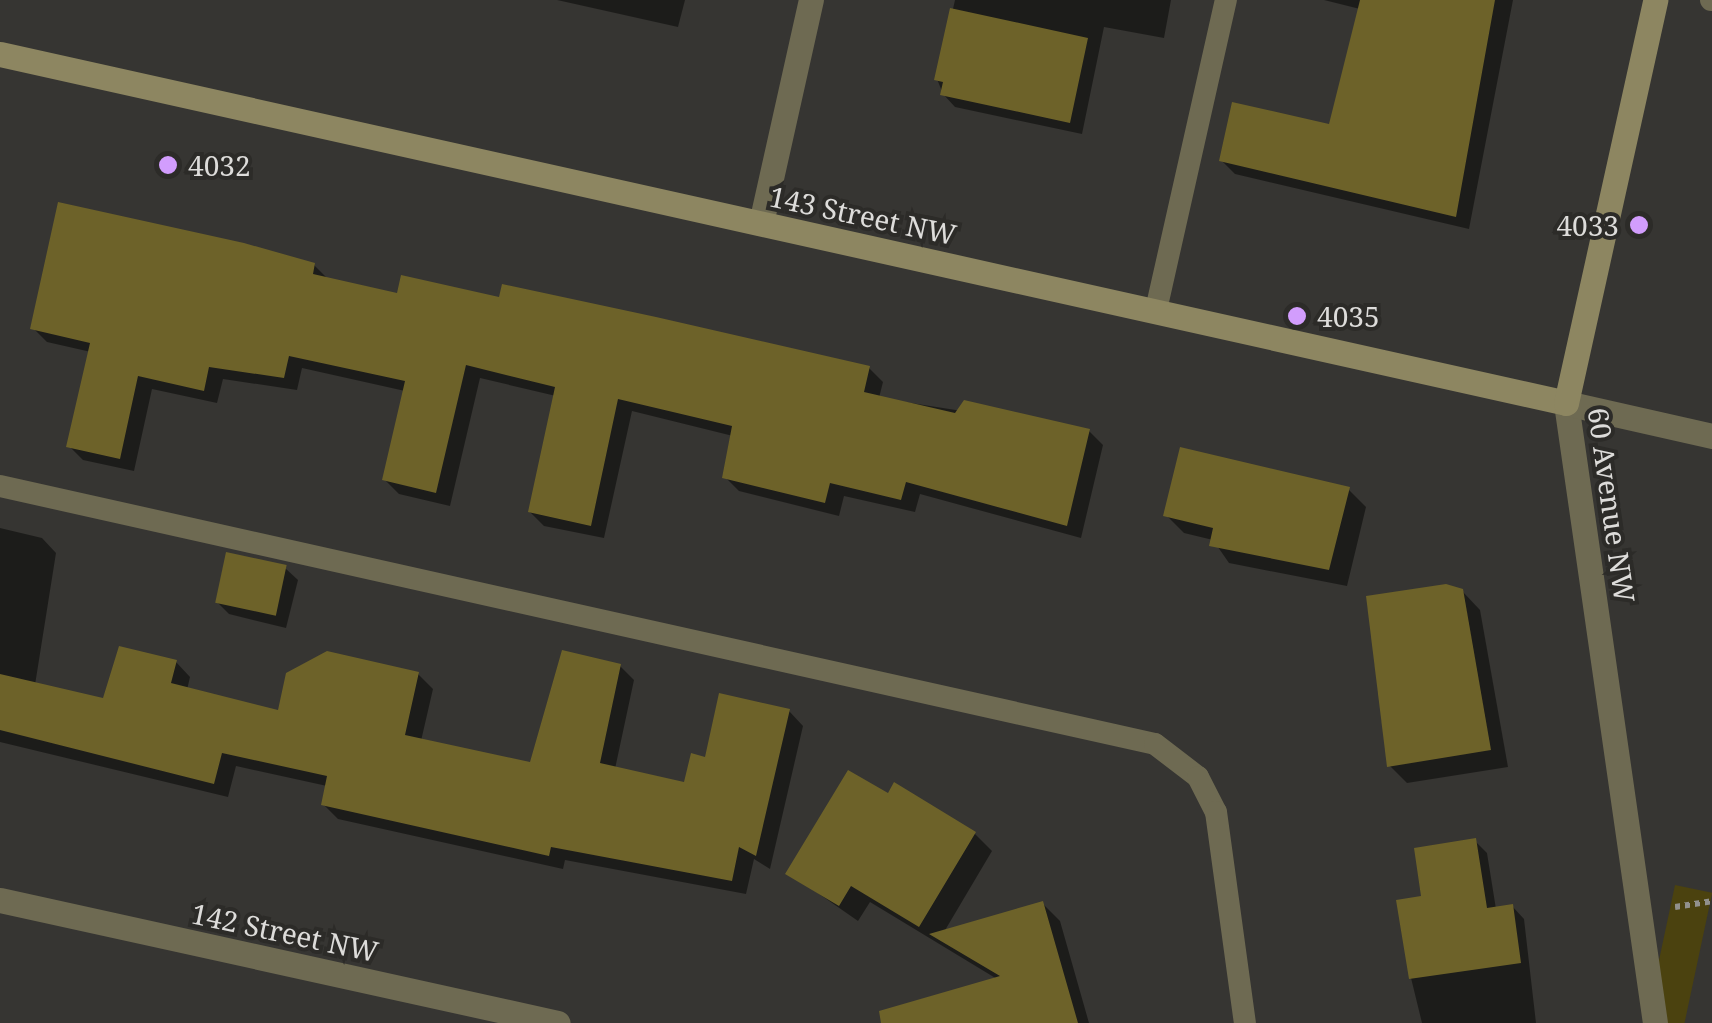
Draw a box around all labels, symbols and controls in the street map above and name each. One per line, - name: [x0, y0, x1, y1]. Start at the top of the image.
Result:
- place label: 4032: [188, 148, 251, 182]
- marker: 4032: [157, 154, 179, 176]
- street label: 143 Street NW: [766, 179, 960, 251]
- place label: 4033: [1556, 208, 1619, 242]
- marker: 4033: [1628, 214, 1650, 236]
- place label: 4035: [1317, 299, 1380, 333]
- marker: 4035: [1286, 305, 1308, 327]
- street label: 60 Avenue NW: [1582, 405, 1642, 605]
- street label: 142 Street NW: [188, 896, 382, 968]

